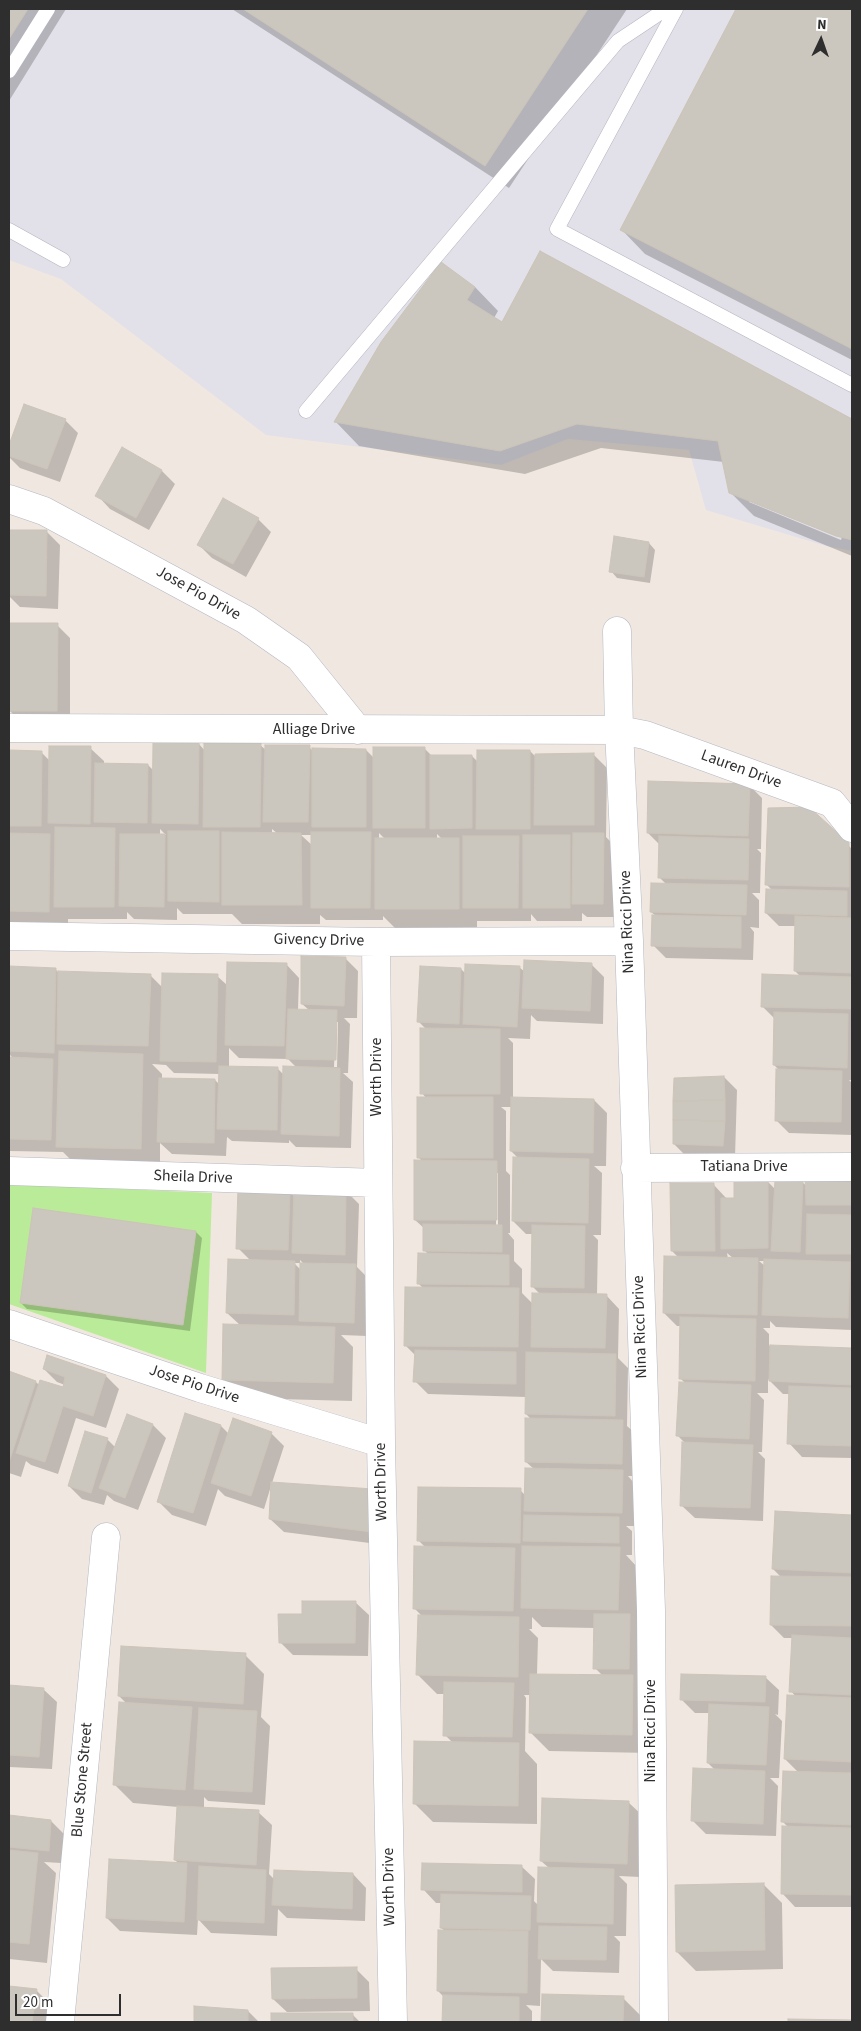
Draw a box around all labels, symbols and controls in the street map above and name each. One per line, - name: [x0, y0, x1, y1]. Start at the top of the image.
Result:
- north arrow: [796, 15, 846, 65]
- text: N: [817, 15, 827, 35]
- street label: Jose Pio Drive: [152, 563, 244, 625]
- street label: Alliage Drive: [273, 720, 355, 740]
- street label: Lauren Drive: [698, 747, 784, 793]
- street label: Nina Ricci Drive: [617, 870, 639, 974]
- street label: Givency Drive: [274, 931, 364, 951]
- street label: Worth Drive: [367, 1038, 387, 1116]
- street label: Tatiana Drive: [700, 1157, 788, 1177]
- street label: Sheila Drive: [153, 1167, 233, 1189]
- street label: Nina Ricci Drive: [630, 1275, 652, 1379]
- street label: Jose Pio Drive: [146, 1361, 242, 1409]
- street label: Worth Drive: [372, 1442, 392, 1522]
- street label: Nina Ricci Drive: [641, 1679, 661, 1783]
- street label: Blue Stone Street: [68, 1722, 98, 1838]
- street label: Worth Drive: [380, 1847, 400, 1927]
- scale bar: [18, 1984, 124, 2016]
- text: 20 m: [23, 1992, 53, 2013]

